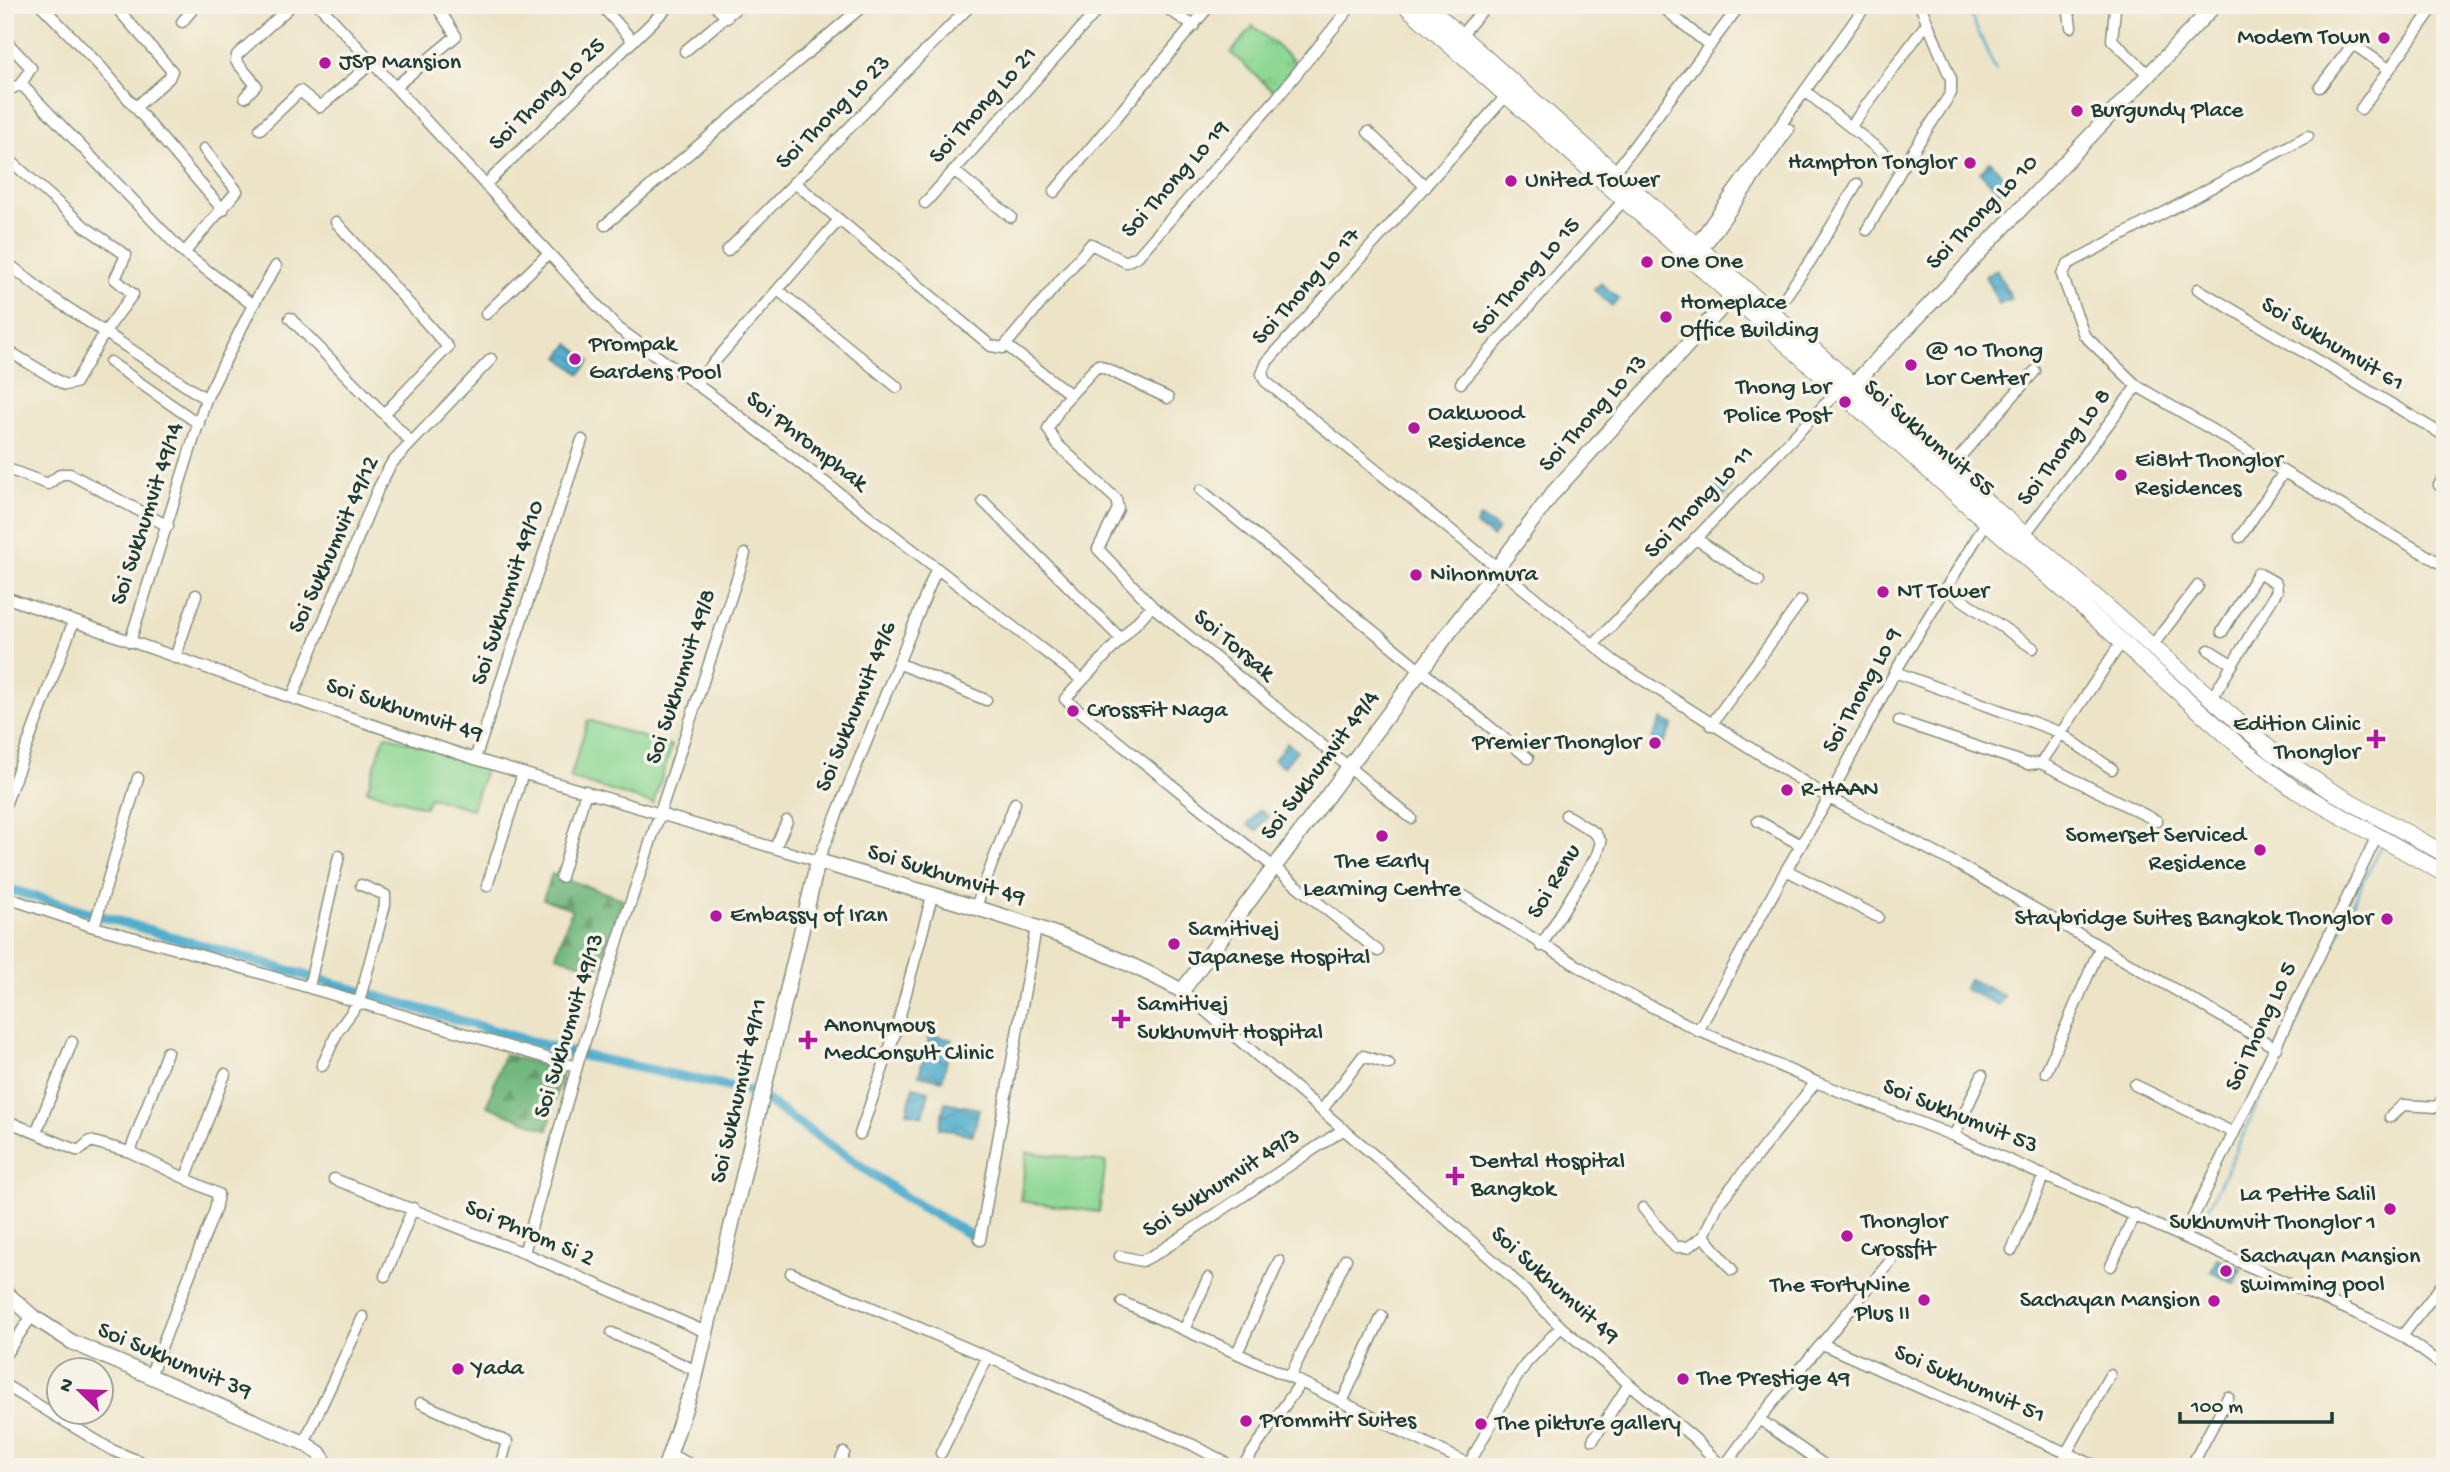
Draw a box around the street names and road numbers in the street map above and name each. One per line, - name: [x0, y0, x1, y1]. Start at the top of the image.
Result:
- street label: Soi Thong Lo 25: [484, 32, 612, 158]
- street label: Soi Thong Lo 21: [924, 41, 1044, 171]
- street label: Soi Thong Lo 23: [770, 49, 898, 177]
- street label: Soi Thong Lo 19: [1116, 115, 1236, 245]
- street label: Soi Thong Lo 10: [1920, 149, 2046, 277]
- street label: Soi Thong Lo 15: [1466, 212, 1588, 342]
- street label: Soi Thong Lo 17: [1246, 222, 1368, 352]
- street label: Soi Sukhumvit 61: [2255, 291, 2409, 399]
- street label: Soi Thong Lo 13: [1533, 349, 1655, 479]
- street label: Soi Sukhumvit 55: [1856, 374, 2000, 504]
- street label: Soi Thong Lo 8: [2011, 383, 2119, 513]
- street label: Soi Phromphak: [739, 385, 875, 500]
- street label: Soi Sukhumvit 49/14: [105, 418, 191, 609]
- street label: Soi Thong Lo 11: [1639, 440, 1761, 566]
- street label: Soi Sukhumvit 49/12: [283, 452, 387, 638]
- street label: Soi Sukhumvit 49/10: [465, 497, 553, 689]
- street label: Soi Sukhumvit 49/8: [640, 586, 724, 768]
- street label: Soi Torsak: [1186, 604, 1281, 690]
- street label: Soi Sukhumvit 49/6: [810, 617, 905, 797]
- street label: Soi Thong Lo 9: [1817, 623, 1909, 759]
- street label: Soi Sukhumvit 49: [322, 672, 486, 750]
- street label: Soi Sukhumvit 49/4: [1255, 685, 1387, 847]
- street label: Soi Sukhumvit 49: [864, 838, 1028, 914]
- street label: Soi Renu: [1521, 839, 1589, 925]
- street label: Soi Sukhumvit 49/13: [528, 930, 612, 1122]
- street label: Soi Thong Lo 5: [2219, 958, 2305, 1096]
- street label: Soi Sukhumvit 49/11: [705, 996, 775, 1186]
- street label: Soi Sukhumvit 53: [1878, 1073, 2042, 1161]
- street label: Soi Sukhumvit 49/3: [1138, 1122, 1306, 1246]
- street label: Soi Phrom Si 2: [460, 1194, 598, 1274]
- street label: Soi Sukhumvit 49: [1484, 1221, 1624, 1351]
- street label: Soi Sukhumvit 39: [93, 1317, 255, 1407]
- street label: Soi Sukhumvit 51: [1889, 1339, 2049, 1431]

